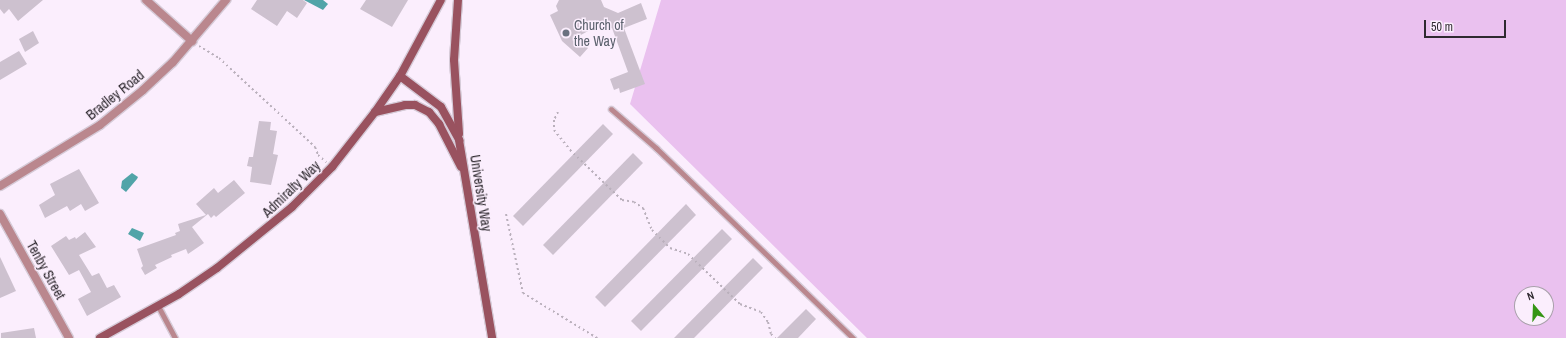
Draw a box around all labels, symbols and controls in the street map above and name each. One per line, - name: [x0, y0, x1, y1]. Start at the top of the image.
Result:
- scale bar: [1426, 12, 1508, 38]
- place label: Church of the Way: [574, 17, 624, 50]
- text: 50 m: [1431, 19, 1453, 35]
- marker: Church of the Way: [561, 28, 571, 38]
- street label: Bradley Road: [83, 67, 147, 123]
- street label: University Way: [467, 153, 495, 233]
- street label: Admiralty Way: [258, 157, 324, 221]
- street label: Tenby Street: [23, 238, 69, 302]
- north arrow: [1514, 286, 1554, 326]
- text: N: [1525, 288, 1536, 303]

